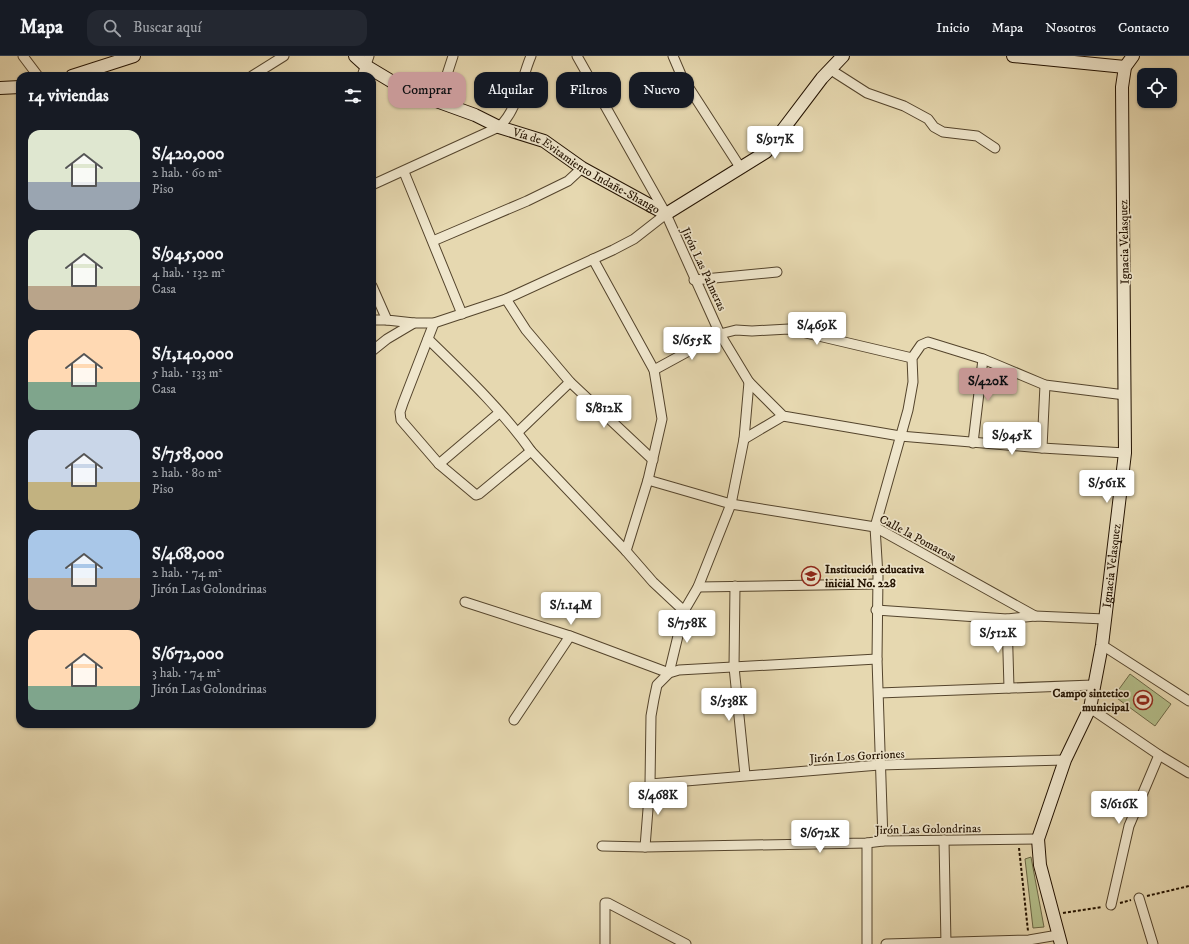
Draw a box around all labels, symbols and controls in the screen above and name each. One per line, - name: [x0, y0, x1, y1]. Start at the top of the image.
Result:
- search box: [87, 10, 367, 46]
- text: Mapa: [20, 16, 63, 39]
- icon: search: [101, 17, 123, 39]
- text: Buscar aquí: [133, 18, 201, 37]
- text: Inicio: [936, 19, 969, 37]
- text: Mapa: [991, 19, 1023, 37]
- text: Nosotros: [1045, 19, 1096, 37]
- text: Contacto: [1118, 19, 1169, 37]
- map controls: [1137, 68, 1177, 108]
- button: locate: [1137, 68, 1177, 108]
- chip: Comprar: [388, 72, 466, 108]
- chip: Alquilar: [474, 72, 548, 108]
- chip: Filtros: [556, 72, 621, 108]
- chip: Nuevo: [629, 72, 694, 108]
- text: 14 viviendas: [28, 85, 109, 107]
- icon: filters: [342, 85, 364, 107]
- street label: Vía de Evitamiento Indañe-Shango: [510, 124, 663, 217]
- pin: S/917K: [742, 126, 808, 160]
- text: S/917K: [756, 131, 794, 147]
- text: S/420,000: [152, 143, 224, 165]
- icon: home: [60, 146, 108, 194]
- text: 2 hab. · 60 m²: [152, 165, 222, 181]
- text: Piso: [152, 181, 174, 197]
- street label: Ignacia Velasquez: [1116, 200, 1133, 284]
- street label: Jirón Las Palmeras: [677, 224, 729, 313]
- text: S/945,000: [152, 243, 224, 265]
- icon: home: [60, 246, 108, 294]
- text: 4 hab. · 132 m²: [152, 265, 225, 281]
- text: Casa: [152, 281, 176, 297]
- pin: S/469K: [784, 312, 850, 346]
- text: S/469K: [797, 317, 837, 333]
- pin: S/655K: [659, 327, 725, 361]
- text: S/655K: [672, 332, 712, 348]
- text: S/1,140,000: [152, 343, 234, 365]
- icon: home: [60, 346, 108, 394]
- text: 5 hab. · 133 m²: [152, 365, 222, 381]
- pin: S/420K: [955, 368, 1021, 402]
- text: S/420K: [968, 373, 1008, 389]
- text: Casa: [152, 381, 176, 397]
- pin: S/812K: [571, 395, 637, 429]
- text: S/812K: [585, 400, 623, 416]
- pin: S/945K: [979, 422, 1045, 456]
- text: S/945K: [992, 427, 1032, 443]
- text: S/758,000: [152, 443, 223, 465]
- icon: home: [60, 446, 108, 494]
- text: 2 hab. · 80 m²: [152, 465, 221, 481]
- pin: S/561K: [1074, 470, 1140, 504]
- text: S/561K: [1088, 475, 1126, 491]
- text: Piso: [152, 481, 174, 497]
- street label: Calle la Pomarosa: [877, 512, 960, 565]
- street label: Ignacia Velasquez: [1100, 523, 1124, 609]
- text: S/468,000: [152, 543, 224, 565]
- icon: home: [60, 546, 108, 594]
- place label: Institución educativa inicial No. 228: [825, 562, 925, 591]
- text: 2 hab. · 74 m²: [152, 565, 222, 581]
- school or university icon: Institución educativa inicial No. 228: [800, 565, 822, 587]
- text: Jirón Las Golondrinas: [152, 581, 267, 597]
- pin: S/1.14M: [534, 592, 608, 626]
- text: S/1.14M: [550, 597, 592, 613]
- pin: S/758K: [654, 610, 720, 644]
- text: S/758K: [667, 615, 707, 631]
- pin: S/512K: [965, 620, 1031, 654]
- text: S/512K: [979, 625, 1017, 641]
- text: S/672,000: [152, 643, 224, 665]
- icon: home: [60, 646, 108, 694]
- text: 3 hab. · 74 m²: [152, 665, 220, 681]
- text: Jirón Las Golondrinas: [152, 681, 267, 697]
- place label: Campo sintetico municipal: [1052, 686, 1129, 715]
- pin: S/538K: [696, 688, 762, 722]
- sports icon: Campo sintetico municipal: [1132, 689, 1154, 711]
- text: S/538K: [710, 693, 748, 709]
- street label: Jirón Los Gorriones: [808, 747, 905, 767]
- pin: S/468K: [625, 782, 691, 816]
- text: S/468K: [638, 787, 678, 803]
- pin: S/616K: [1086, 791, 1152, 825]
- text: S/616K: [1100, 796, 1138, 812]
- pin: S/672K: [787, 820, 853, 854]
- street label: Jirón Las Golondrinas: [874, 821, 981, 838]
- text: S/672K: [800, 825, 840, 841]

